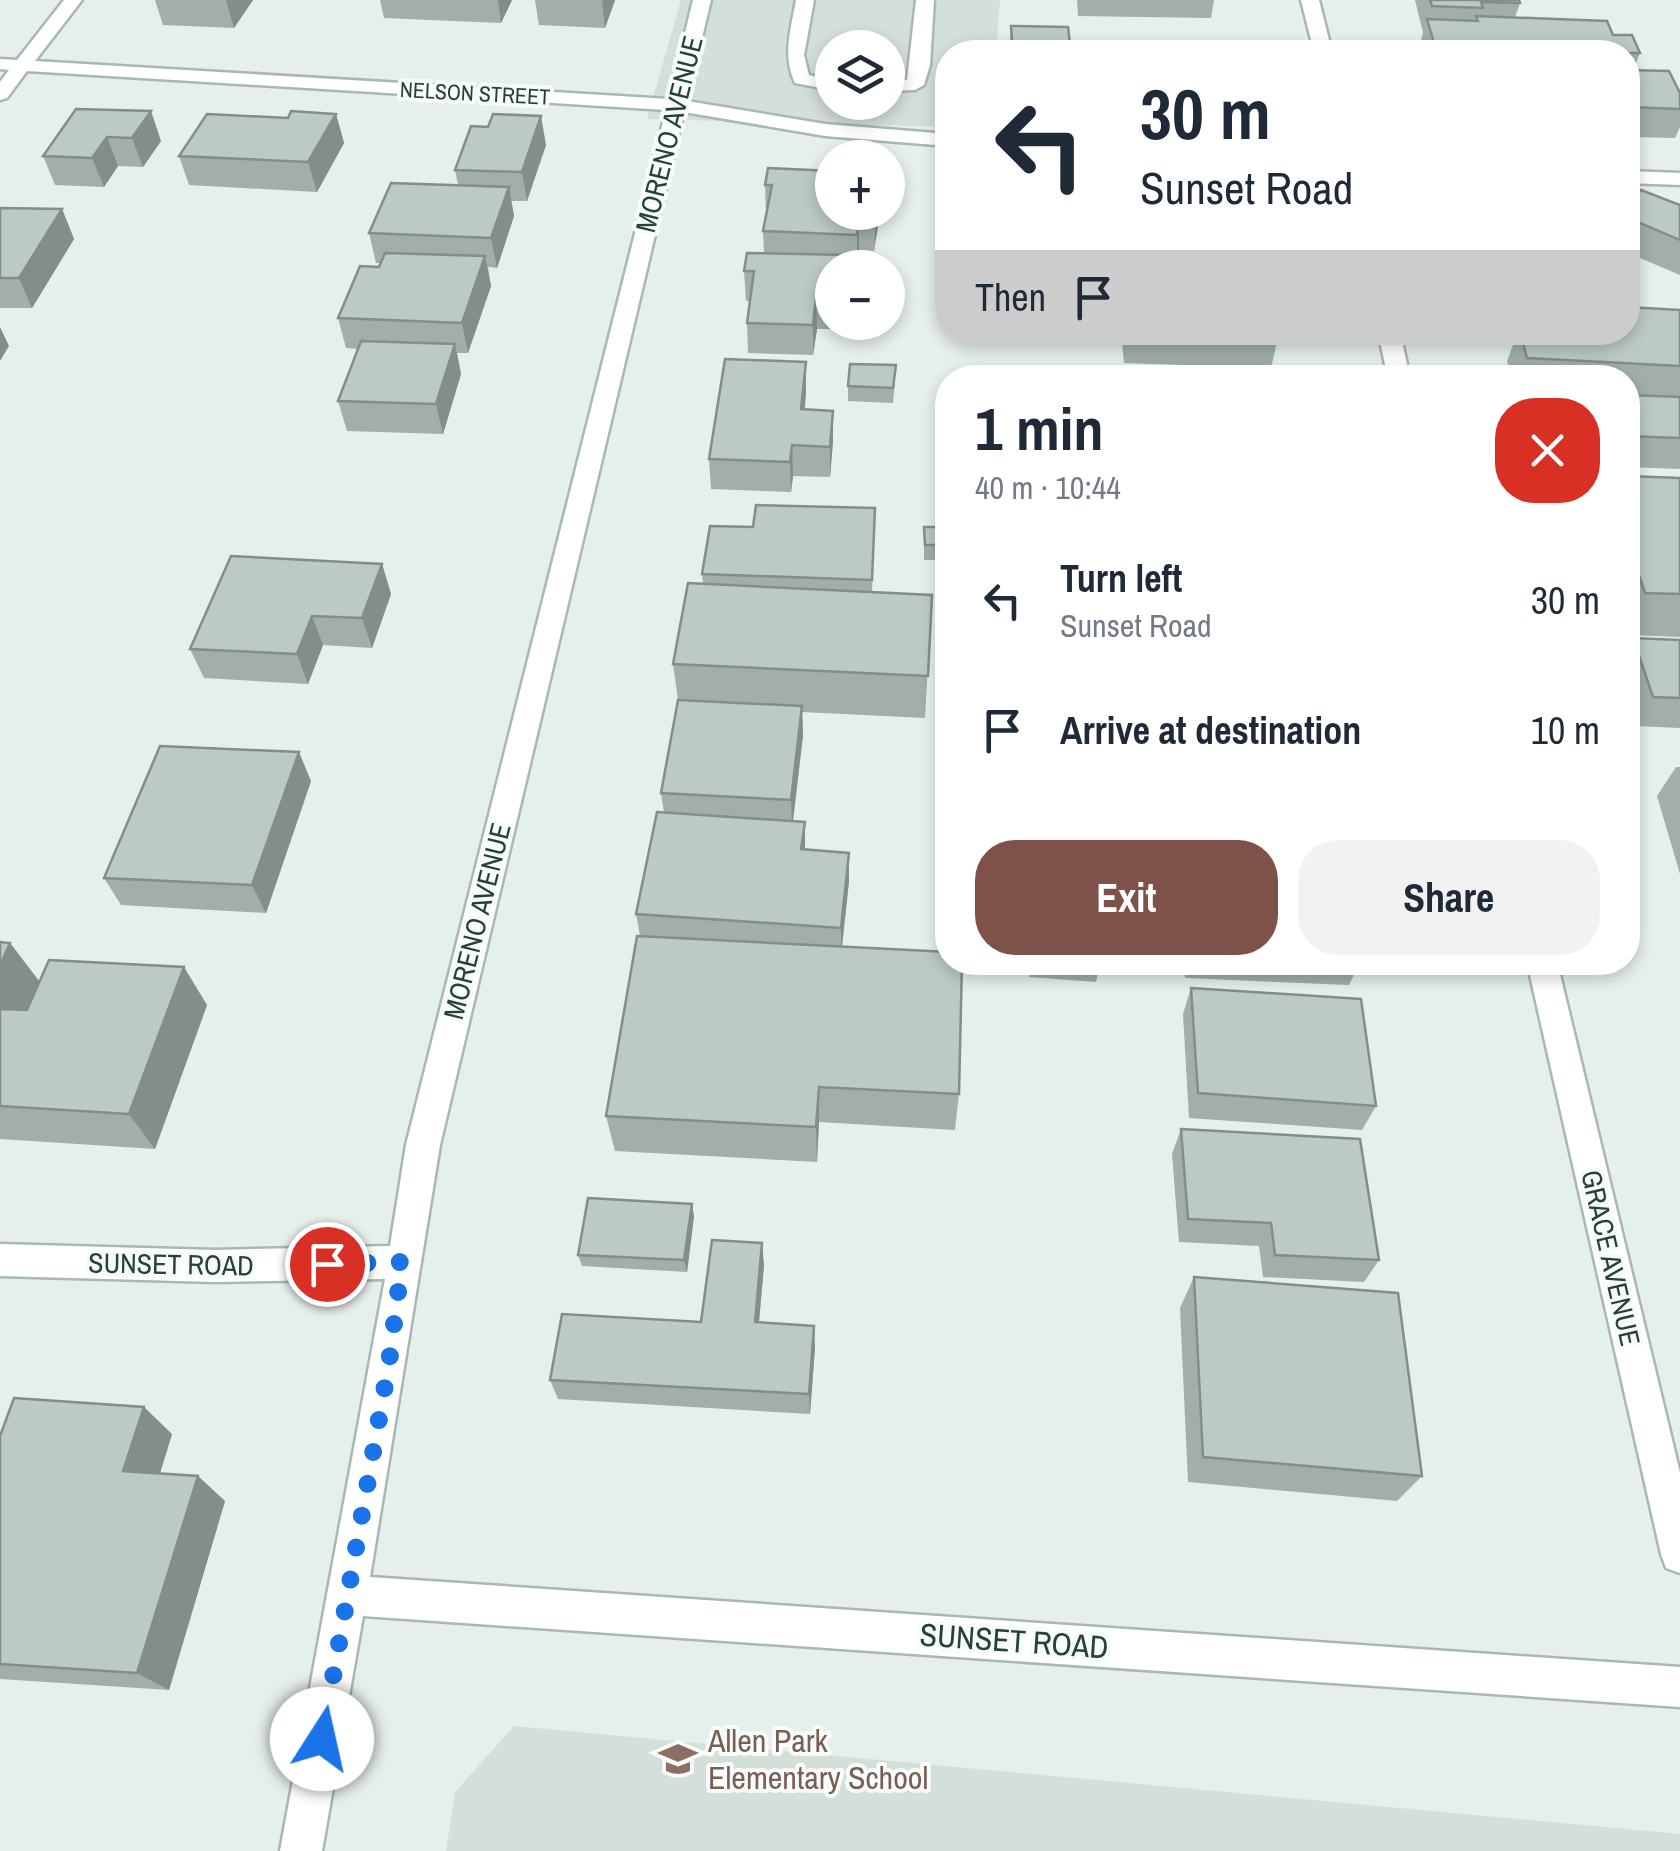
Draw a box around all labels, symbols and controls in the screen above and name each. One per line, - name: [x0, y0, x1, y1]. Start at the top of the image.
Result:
- map controls: [815, 30, 905, 340]
- button: layers: [815, 30, 905, 120]
- street label: MORENO AVENUE: [626, 32, 712, 236]
- text: 30 m: [1140, 67, 1271, 161]
- street label: NELSON STREET: [399, 74, 551, 112]
- icon: left: [975, 80, 1105, 210]
- button: +: [815, 140, 905, 230]
- text: Sunset Road: [1140, 157, 1353, 218]
- button: −: [815, 250, 905, 340]
- icon: arrive: [1066, 270, 1121, 325]
- text: Then: [975, 272, 1046, 323]
- text: 1 min: [975, 388, 1104, 469]
- button: close: [1495, 398, 1600, 503]
- text: 40 m · 10:44: [975, 466, 1121, 509]
- text: Turn left: [1060, 553, 1182, 604]
- icon: left: [975, 573, 1030, 628]
- text: 30 m: [1531, 575, 1600, 626]
- text: Sunset Road: [1060, 604, 1212, 647]
- icon: arrive: [975, 703, 1030, 758]
- text: Arrive at destination: [1060, 705, 1361, 756]
- text: 10 m: [1531, 705, 1600, 756]
- street label: MORENO AVENUE: [434, 819, 520, 1023]
- button: Exit: [975, 840, 1278, 955]
- button: Share: [1298, 840, 1600, 955]
- street label: GRACE AVENUE: [1572, 1166, 1650, 1350]
- pin: [285, 1222, 370, 1307]
- icon: arrive: [300, 1237, 355, 1292]
- street label: SUNSET ROAD: [88, 1244, 254, 1284]
- street label: SUNSET ROAD: [918, 1612, 1110, 1669]
- position arrow: [270, 1687, 374, 1791]
- place label: Allen Park Elementary School: [707, 1719, 928, 1799]
- school or university icon: Allen Park Elementary School: [657, 1738, 699, 1780]

